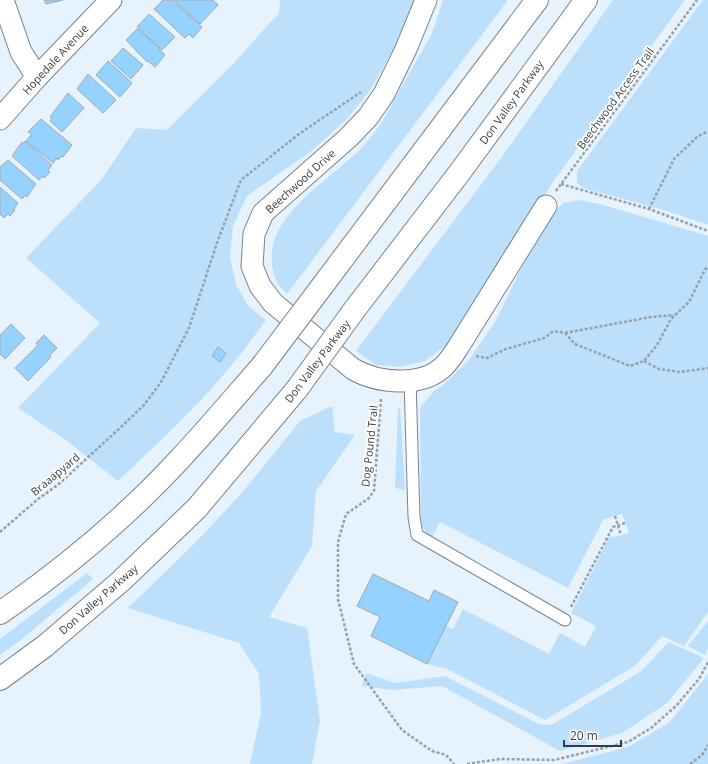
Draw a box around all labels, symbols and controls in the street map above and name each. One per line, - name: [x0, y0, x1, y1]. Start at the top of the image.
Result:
- street label: Hopedale Avenue: [19, 21, 91, 97]
- street label: Beechwood Access Trail: [573, 44, 657, 152]
- street label: Don Valley Parkway: [476, 57, 547, 147]
- street label: Beechwood Drive: [262, 145, 338, 217]
- street label: Don Valley Parkway: [281, 316, 353, 405]
- street label: Dog Pound Trail: [357, 404, 381, 488]
- street label: Braaapyard: [27, 449, 83, 499]
- street label: Don Valley Parkway: [55, 560, 141, 638]
- scale bar: [564, 722, 621, 748]
- text: 20 m: [570, 727, 598, 744]

